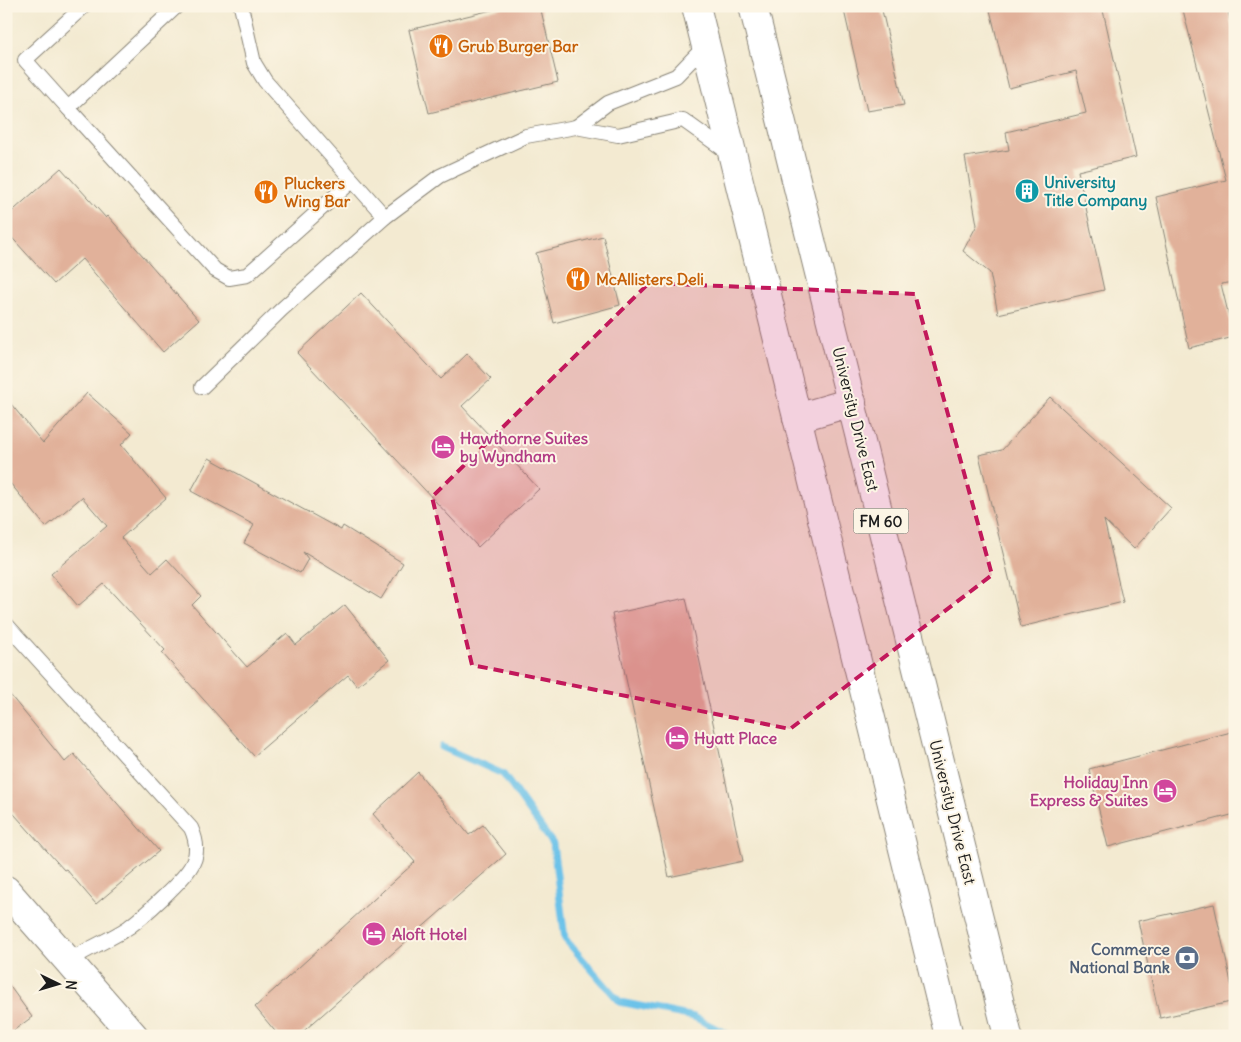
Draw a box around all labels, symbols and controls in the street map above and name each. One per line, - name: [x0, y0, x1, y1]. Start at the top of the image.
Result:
- restaurant icon: Grub Burger Bar: [428, 33, 454, 59]
- place label: Grub Burger Bar: [458, 36, 579, 57]
- place label: University Title Company: [1044, 172, 1147, 211]
- place label: Pluckers Wing Bar: [284, 173, 351, 212]
- building icon: University Title Company: [1014, 178, 1040, 204]
- restaurant icon: Pluckers Wing Bar: [253, 179, 279, 205]
- restaurant icon: McAllisters Deli: [565, 266, 591, 292]
- place label: McAllisters Deli: [596, 269, 704, 289]
- street label: University Drive East: [828, 345, 884, 494]
- place label: Hawthorne Suites by Wyndham: [460, 428, 588, 467]
- hotel icon: Hawthorne Suites by Wyndham: [430, 434, 456, 460]
- road number: FM 60: [854, 508, 908, 534]
- hotel icon: Hyatt Place: [664, 725, 690, 751]
- place label: Hyatt Place: [694, 728, 777, 749]
- street label: University Drive East: [925, 738, 981, 887]
- place label: Holiday Inn Express & Suites: [1030, 772, 1148, 811]
- hotel icon: Holiday Inn Express & Suites: [1152, 778, 1178, 804]
- hotel icon: Aloft Hotel: [361, 921, 387, 947]
- place label: Aloft Hotel: [392, 924, 467, 944]
- place label: Commerce National Bank: [1069, 939, 1170, 977]
- bank icon: Commerce National Bank: [1174, 945, 1200, 971]
- north arrow: [32, 960, 82, 1010]
- text: N: [62, 980, 80, 991]

